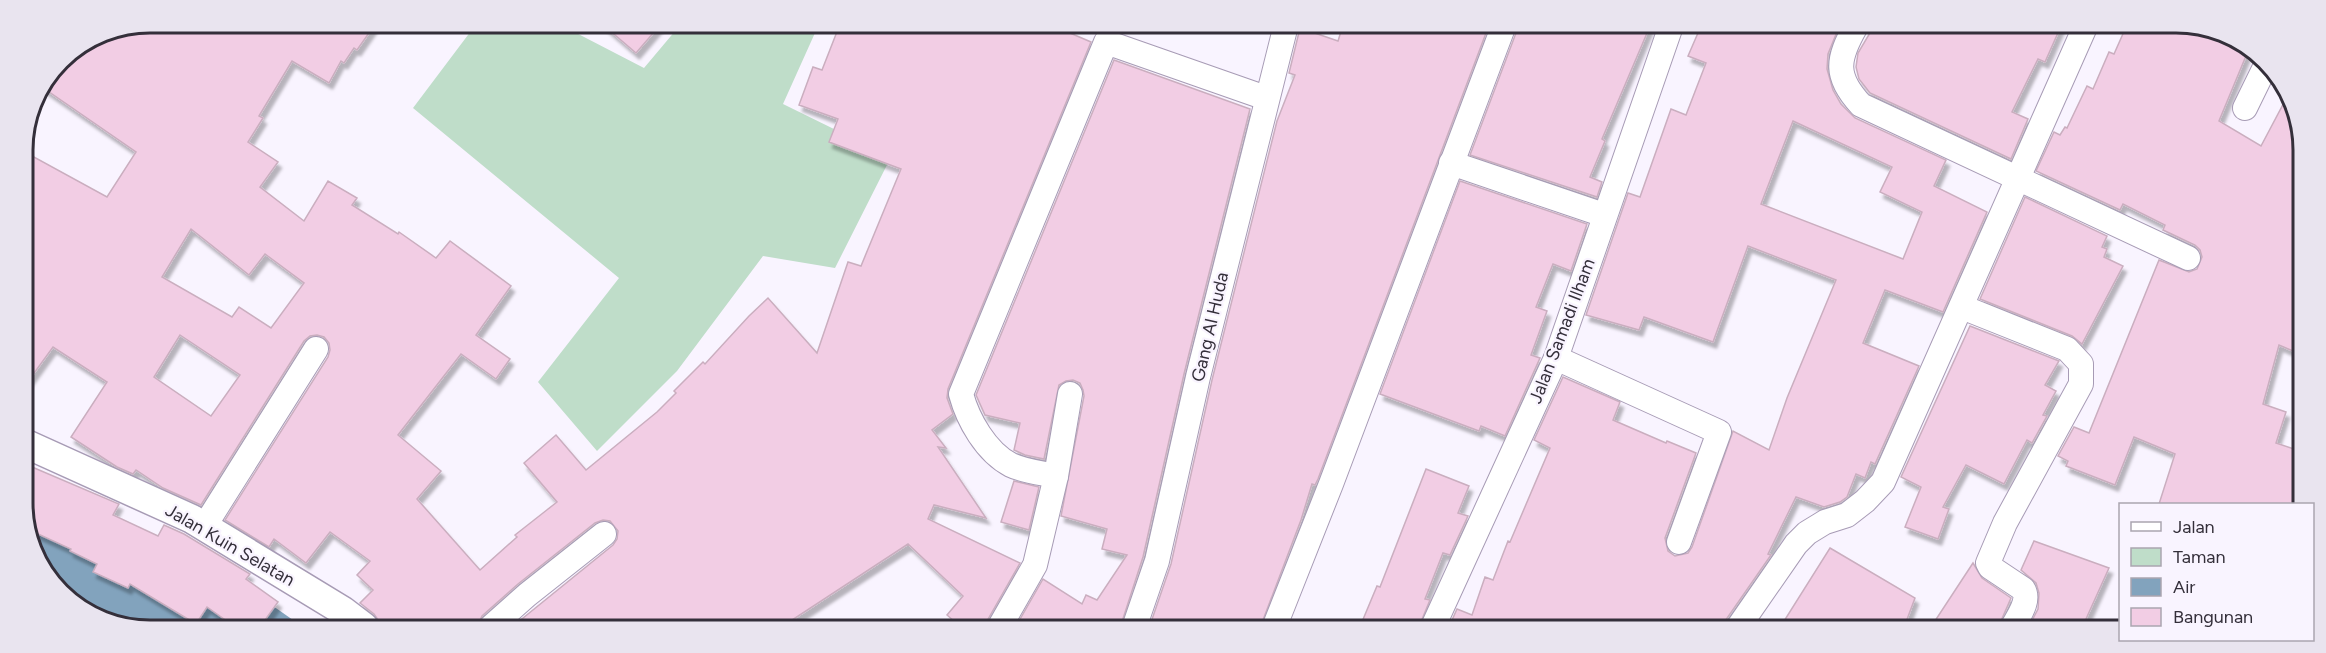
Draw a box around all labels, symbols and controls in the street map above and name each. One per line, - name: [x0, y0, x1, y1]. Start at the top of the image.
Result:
- street label: Jalan Samadi Ilham: [1524, 255, 1600, 407]
- street label: Gang Al Huda: [1187, 270, 1233, 384]
- street label: Jalan Kuin Selatan: [161, 499, 299, 591]
- legend: [2119, 503, 2314, 641]
- text: Jalan: [2173, 516, 2215, 538]
- text: Taman: [2173, 546, 2226, 568]
- text: Air: [2173, 576, 2195, 598]
- text: Bangunan: [2173, 606, 2253, 628]

